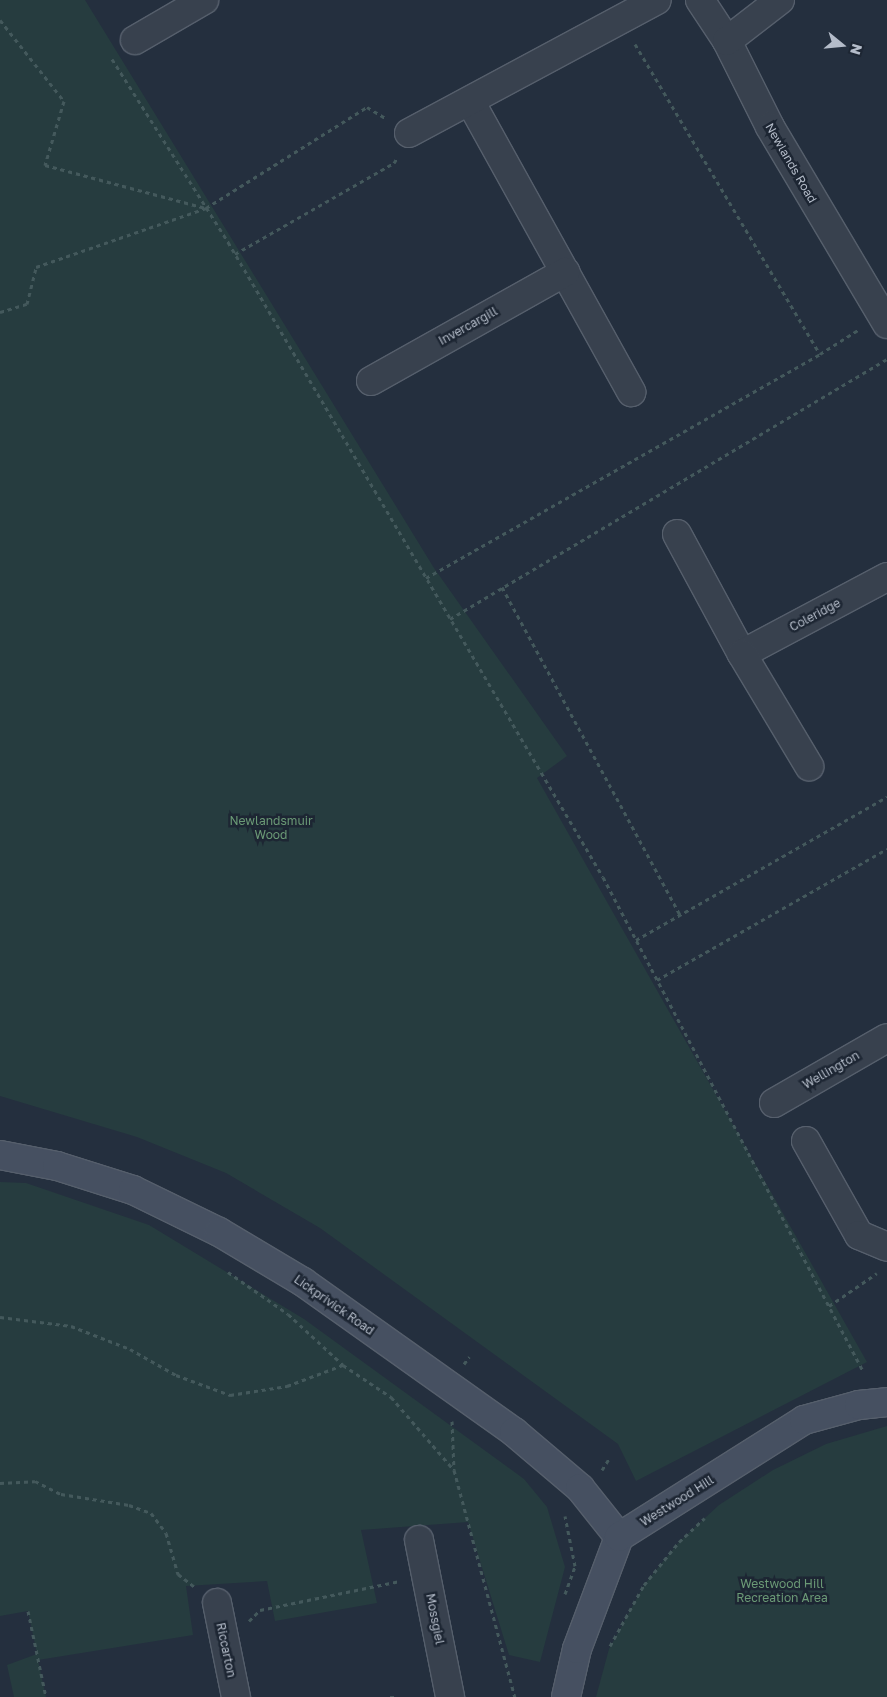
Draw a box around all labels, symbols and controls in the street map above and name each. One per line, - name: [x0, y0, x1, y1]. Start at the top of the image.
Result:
- north arrow: [817, 20, 867, 70]
- text: N: [847, 42, 867, 57]
- street label: Newlands Road: [762, 121, 820, 205]
- street label: Invercargill: [436, 304, 500, 348]
- street label: Coleridge: [787, 596, 843, 634]
- park label: Newlandsmuir Wood: [229, 814, 313, 842]
- street label: Wellington: [800, 1048, 862, 1092]
- street label: Lickprivick Road: [291, 1272, 377, 1338]
- street label: Westwood Hill: [638, 1473, 716, 1529]
- park label: Westwood Hill Recreation Area: [736, 1577, 828, 1605]
- street label: Mossgiel: [423, 1592, 447, 1646]
- street label: Riccarton: [213, 1621, 239, 1679]

